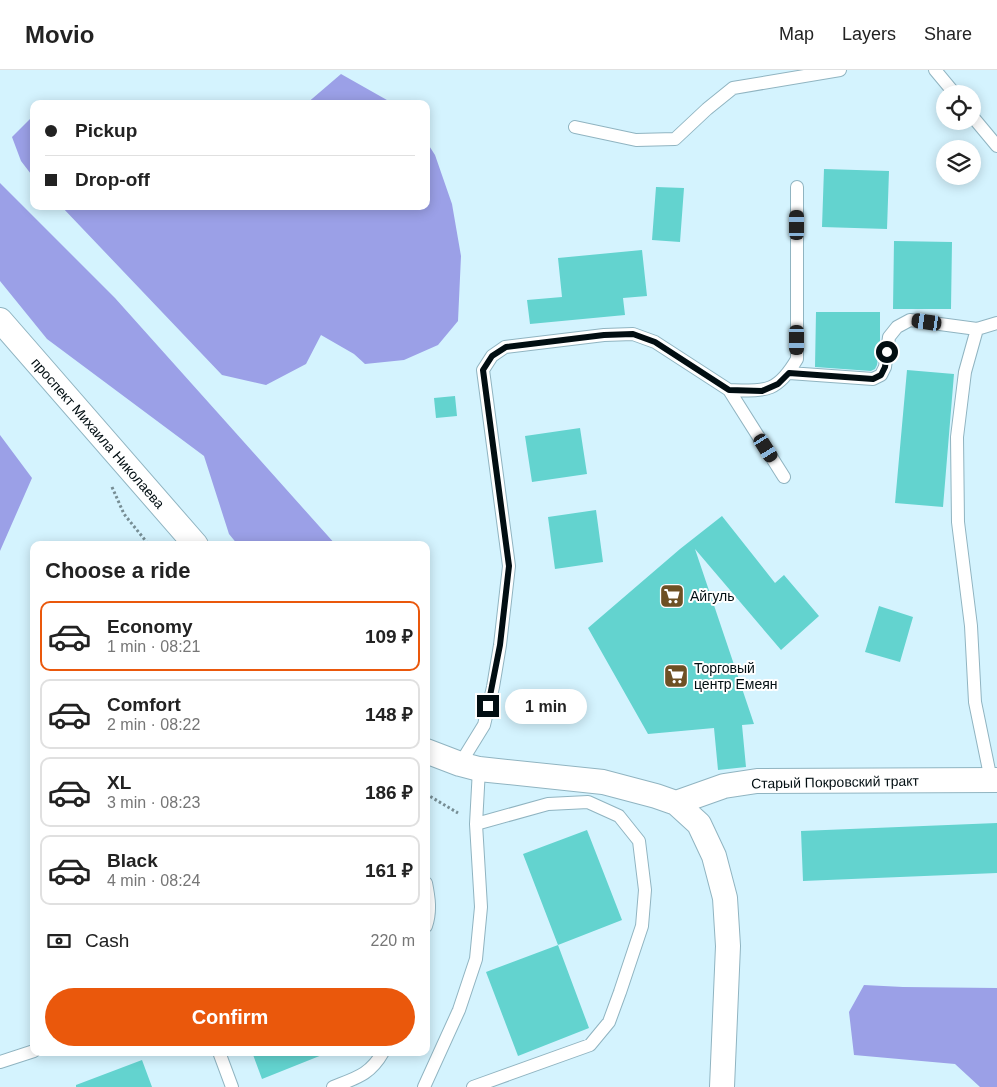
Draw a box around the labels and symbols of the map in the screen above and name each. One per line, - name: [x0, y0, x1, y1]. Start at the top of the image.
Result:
- car: [789, 210, 804, 240]
- car: [911, 312, 942, 332]
- car: [789, 325, 804, 355]
- route start: [876, 341, 898, 363]
- street label: проспект Михаила Николаева: [28, 354, 168, 512]
- car: [751, 431, 780, 465]
- supermarket icon: Айгуль: [659, 583, 685, 609]
- place label: Айгуль: [690, 588, 734, 604]
- place label: Торговый центр Емеян: [694, 660, 778, 692]
- supermarket icon: Торговый центр Емеян: [663, 663, 689, 689]
- callout: 1 min: [506, 688, 588, 724]
- route end: [477, 695, 499, 717]
- street label: Старый Покровский тракт: [751, 773, 920, 791]

